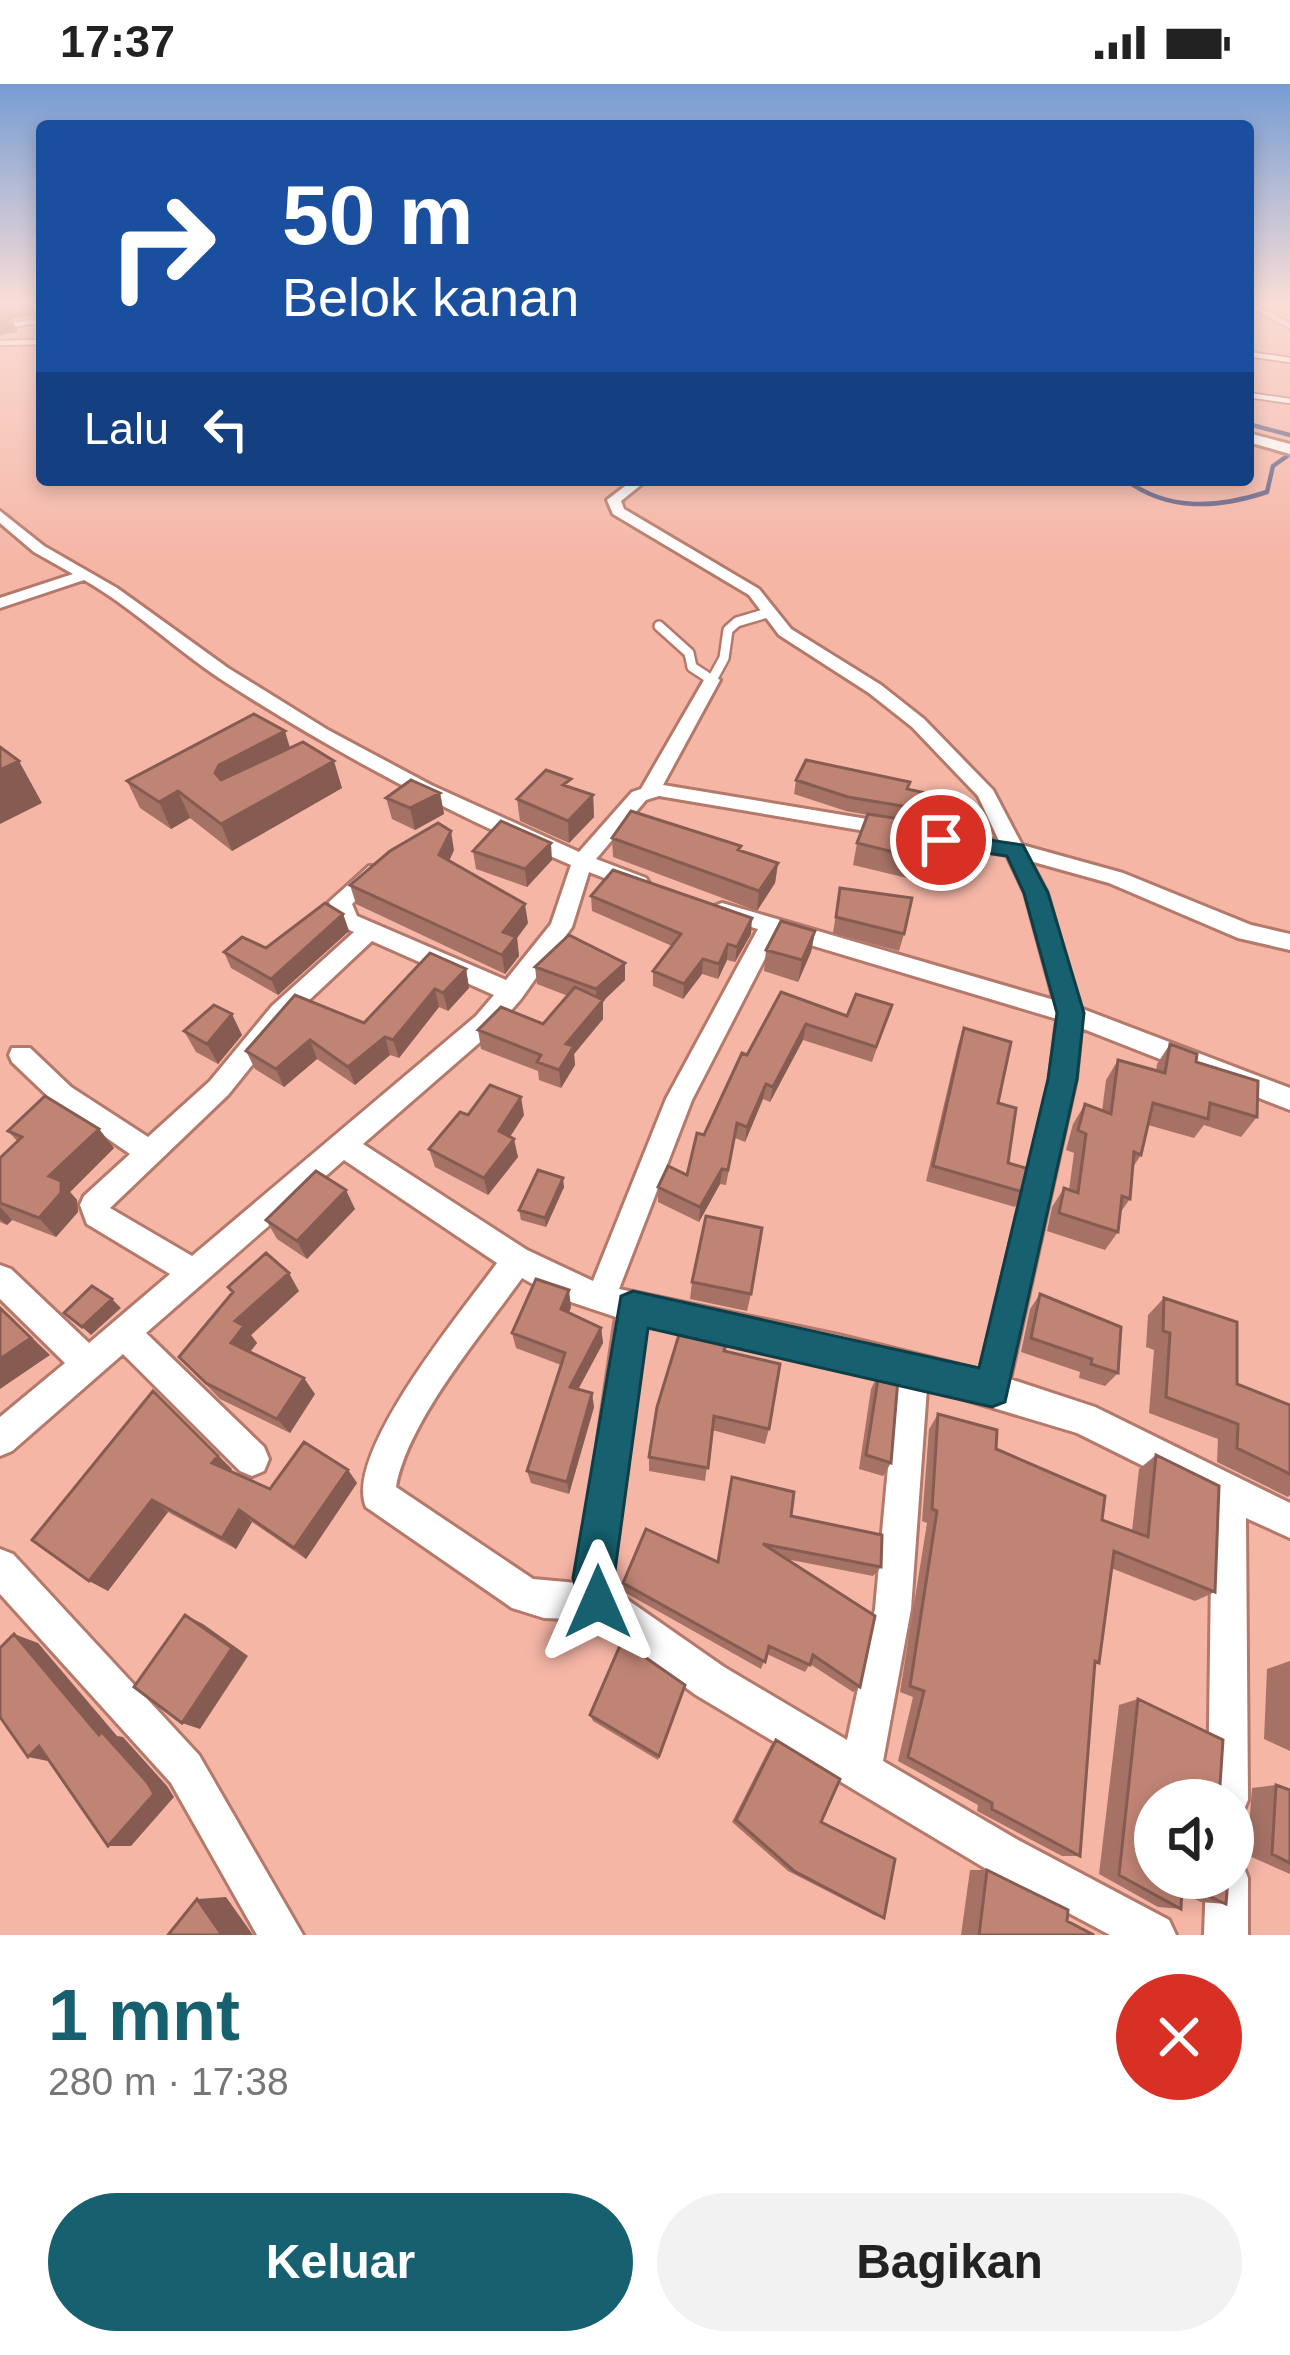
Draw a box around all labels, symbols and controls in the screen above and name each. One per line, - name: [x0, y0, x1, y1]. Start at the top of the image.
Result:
- text: 17:37: [60, 16, 175, 67]
- icon: right: [84, 168, 240, 324]
- text: 50 m: [282, 168, 473, 262]
- text: Belok kanan: [282, 267, 579, 327]
- icon: left: [193, 396, 259, 462]
- text: Lalu: [84, 403, 169, 454]
- pin: [890, 789, 992, 891]
- icon: arrive: [908, 807, 974, 873]
- position arrow: [535, 1539, 661, 1665]
- map controls: [1134, 1779, 1254, 1899]
- button: sound: [1134, 1779, 1254, 1899]
- button: close: [1116, 1974, 1242, 2100]
- text: 1 mnt: [48, 1975, 240, 2055]
- text: 280 m · 17:38: [48, 2060, 289, 2103]
- button: Keluar: [48, 2193, 633, 2331]
- button: Bagikan: [657, 2193, 1242, 2331]

